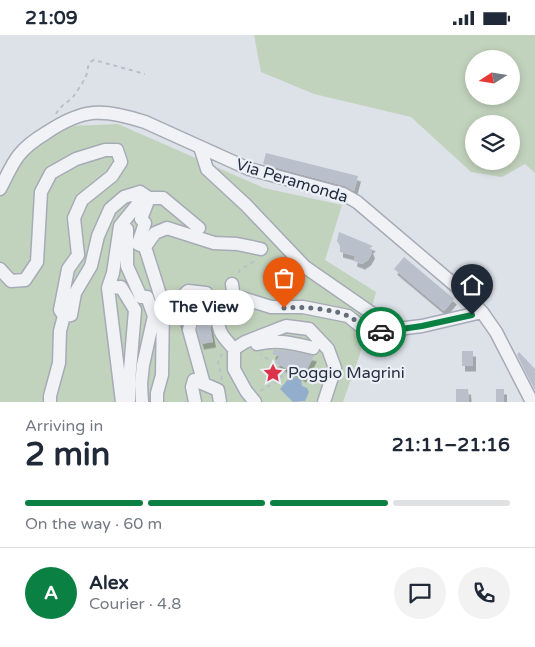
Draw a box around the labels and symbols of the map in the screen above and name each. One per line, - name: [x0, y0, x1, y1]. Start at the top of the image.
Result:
- north arrow: [465, 50, 520, 105]
- street label: Via Peramonda: [234, 154, 350, 208]
- pin: [263, 257, 305, 308]
- pin: [451, 264, 493, 315]
- callout: The View: [154, 291, 254, 325]
- courier: [356, 307, 406, 357]
- place icon: Poggio Magrini: [262, 362, 284, 384]
- place label: Poggio Magrini: [288, 363, 405, 383]

